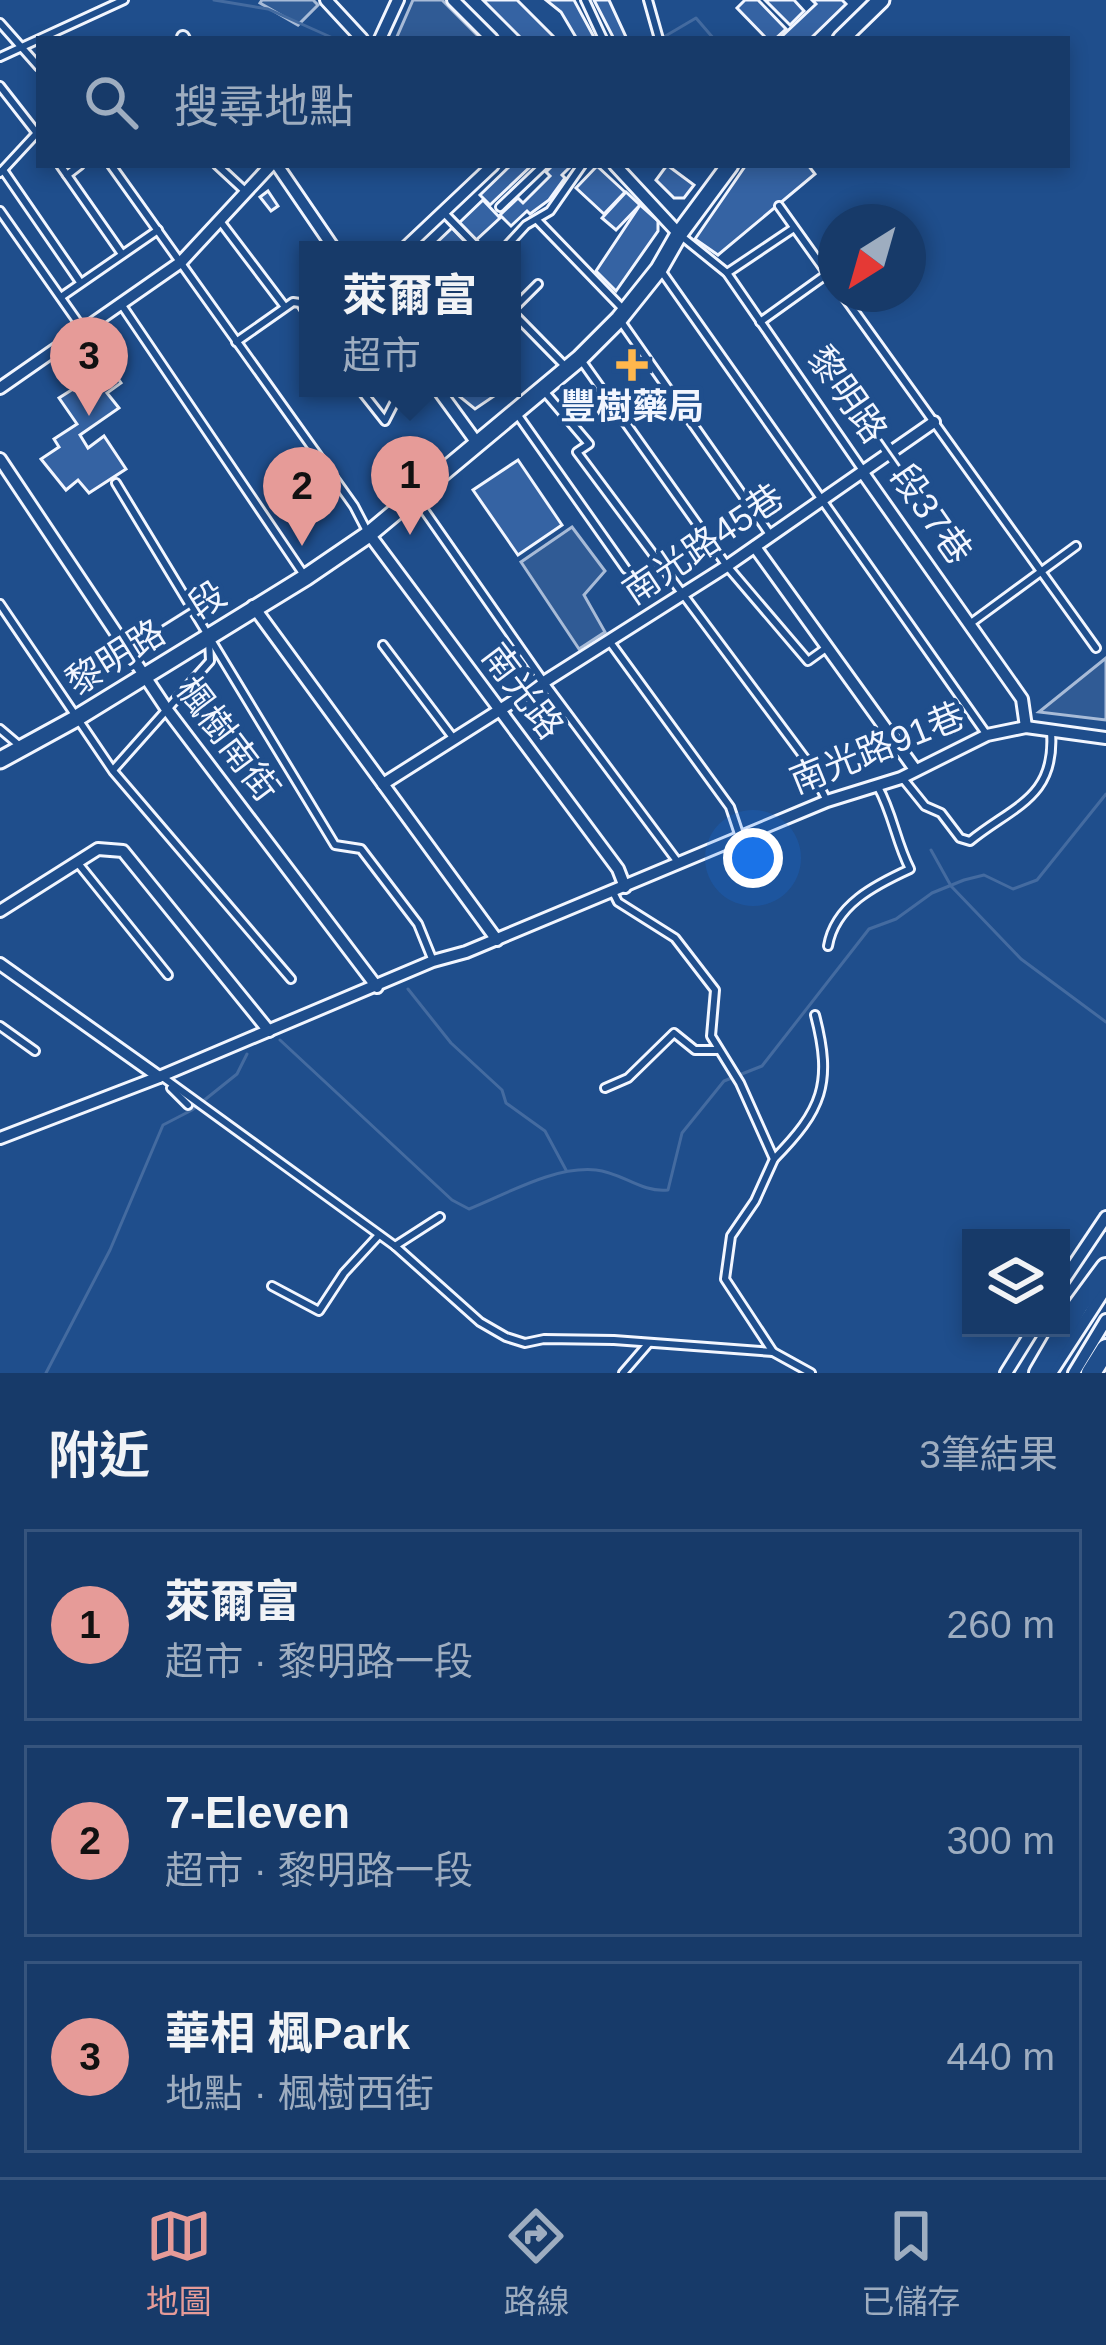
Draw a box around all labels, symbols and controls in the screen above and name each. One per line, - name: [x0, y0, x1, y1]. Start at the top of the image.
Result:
- search box: [36, 36, 1070, 168]
- icon: search: [78, 69, 144, 135]
- text: 搜尋地點: [174, 81, 354, 132]
- north arrow: [818, 204, 926, 312]
- popup: [299, 241, 521, 397]
- text: 萊爾富: [342, 270, 478, 321]
- pin: 3: [50, 317, 128, 416]
- text: 超市: [342, 334, 421, 377]
- street label: 黎明路一段37巷: [800, 338, 980, 572]
- marker: 豐樹藥局: [619, 352, 645, 378]
- place label: 豐樹藥局: [560, 386, 704, 427]
- pin: 1: [371, 436, 449, 535]
- pin: 2: [263, 447, 341, 546]
- street label: 南光路45巷: [615, 476, 791, 612]
- street label: 黎明路一段: [59, 573, 233, 703]
- street label: 南光路: [474, 636, 572, 746]
- street label: 楓樹南街: [168, 669, 288, 809]
- street label: 南光路91巷: [784, 695, 970, 801]
- your location: [723, 828, 783, 888]
- map controls: [962, 1229, 1070, 1337]
- button: layers: [962, 1229, 1070, 1337]
- text: 附近: [48, 1427, 150, 1484]
- text: 3筆結果: [919, 1433, 1058, 1476]
- text: 萊爾富: [165, 1576, 300, 1627]
- text: 1: [79, 1603, 101, 1646]
- text: 260 m: [947, 1603, 1055, 1646]
- text: 超市 · 黎明路一段: [165, 1640, 473, 1683]
- text: 7-Eleven: [165, 1787, 350, 1838]
- text: 2: [79, 1819, 101, 1862]
- text: 300 m: [947, 1819, 1055, 1862]
- text: 超市 · 黎明路一段: [165, 1849, 473, 1892]
- text: 華相 楓Park: [165, 2008, 410, 2059]
- text: 3: [79, 2035, 101, 2078]
- text: 440 m: [947, 2035, 1055, 2078]
- text: 地點 · 楓樹西街: [165, 2072, 434, 2115]
- tab: 地圖: [146, 2203, 212, 2323]
- tab: 路線: [503, 2203, 569, 2323]
- tab: 已儲存: [861, 2203, 960, 2323]

